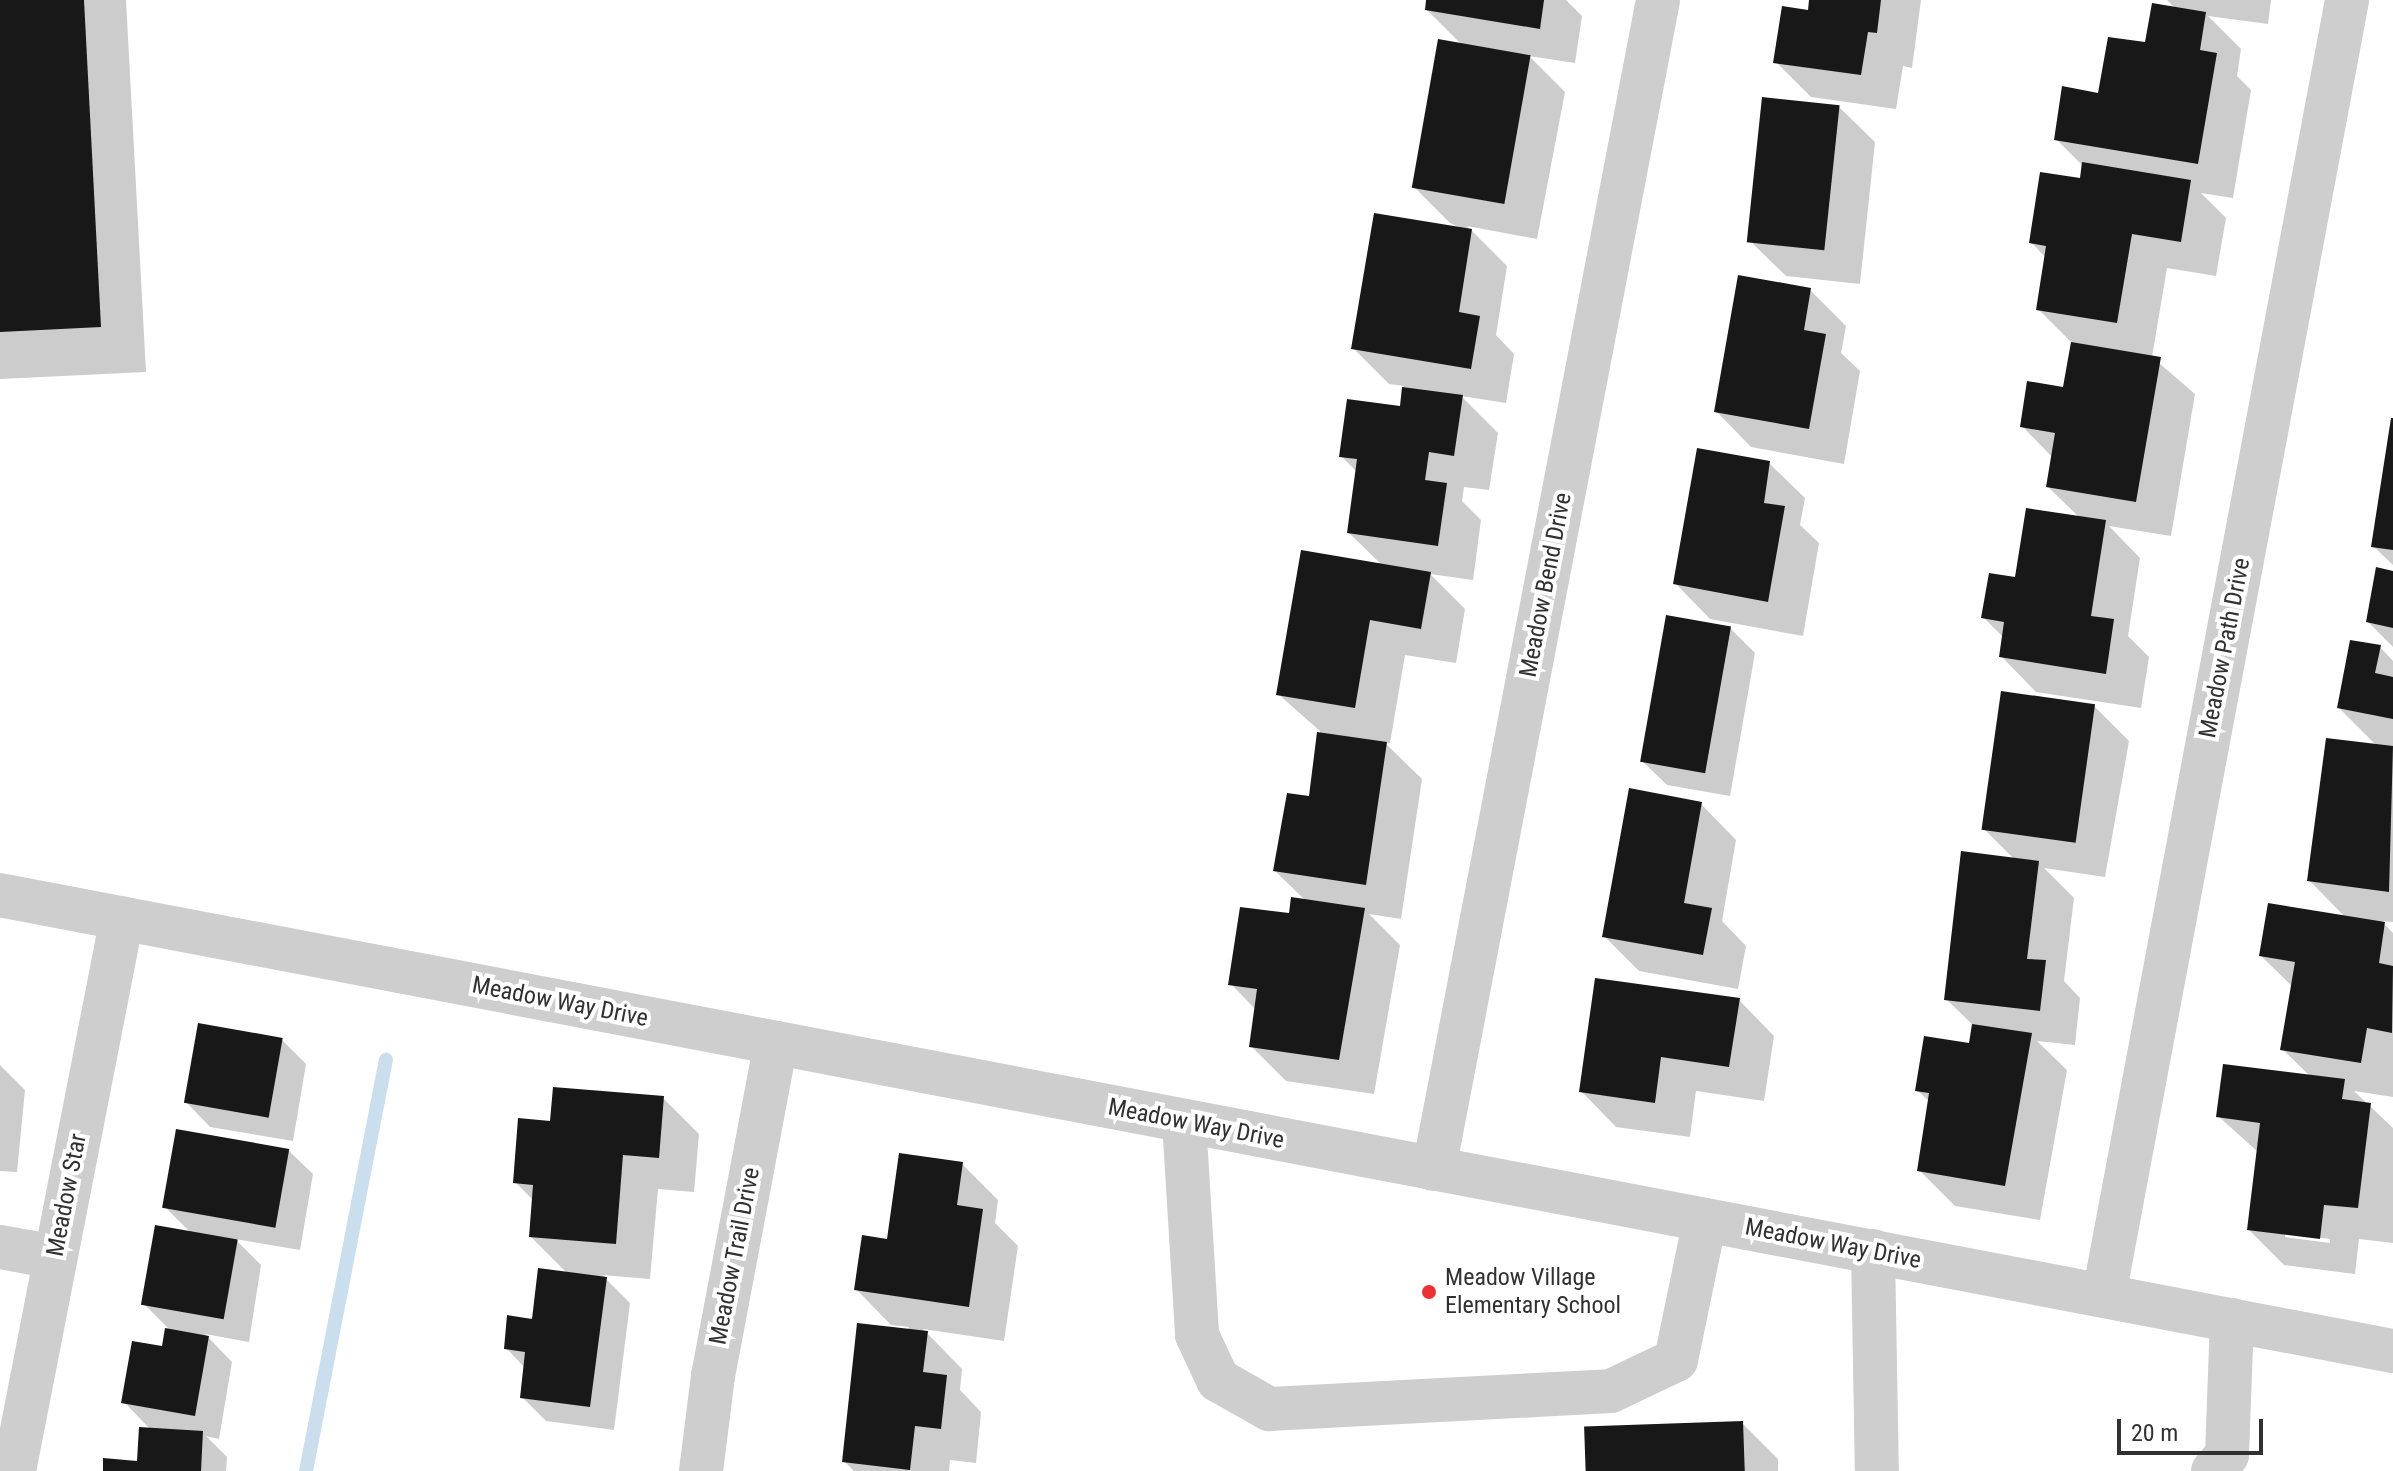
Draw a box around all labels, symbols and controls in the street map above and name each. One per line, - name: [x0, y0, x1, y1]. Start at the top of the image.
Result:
- street label: Meadow Bend Drive: [1514, 490, 1578, 680]
- street label: Meadow Path Drive: [2193, 556, 2257, 740]
- street label: Meadow Way Drive: [470, 971, 650, 1033]
- street label: Meadow Way Drive: [1106, 1093, 1286, 1155]
- street label: Meadow Star: [41, 1131, 93, 1259]
- street label: Meadow Trail Drive: [704, 1165, 766, 1347]
- street label: Meadow Way Drive: [1743, 1213, 1923, 1275]
- place label: Meadow Village Elementary School: [1445, 1264, 1621, 1320]
- marker: Meadow Village Elementary School: [1420, 1283, 1438, 1301]
- scale bar: [2121, 1403, 2267, 1453]
- text: 20 m: [2131, 1419, 2178, 1447]

